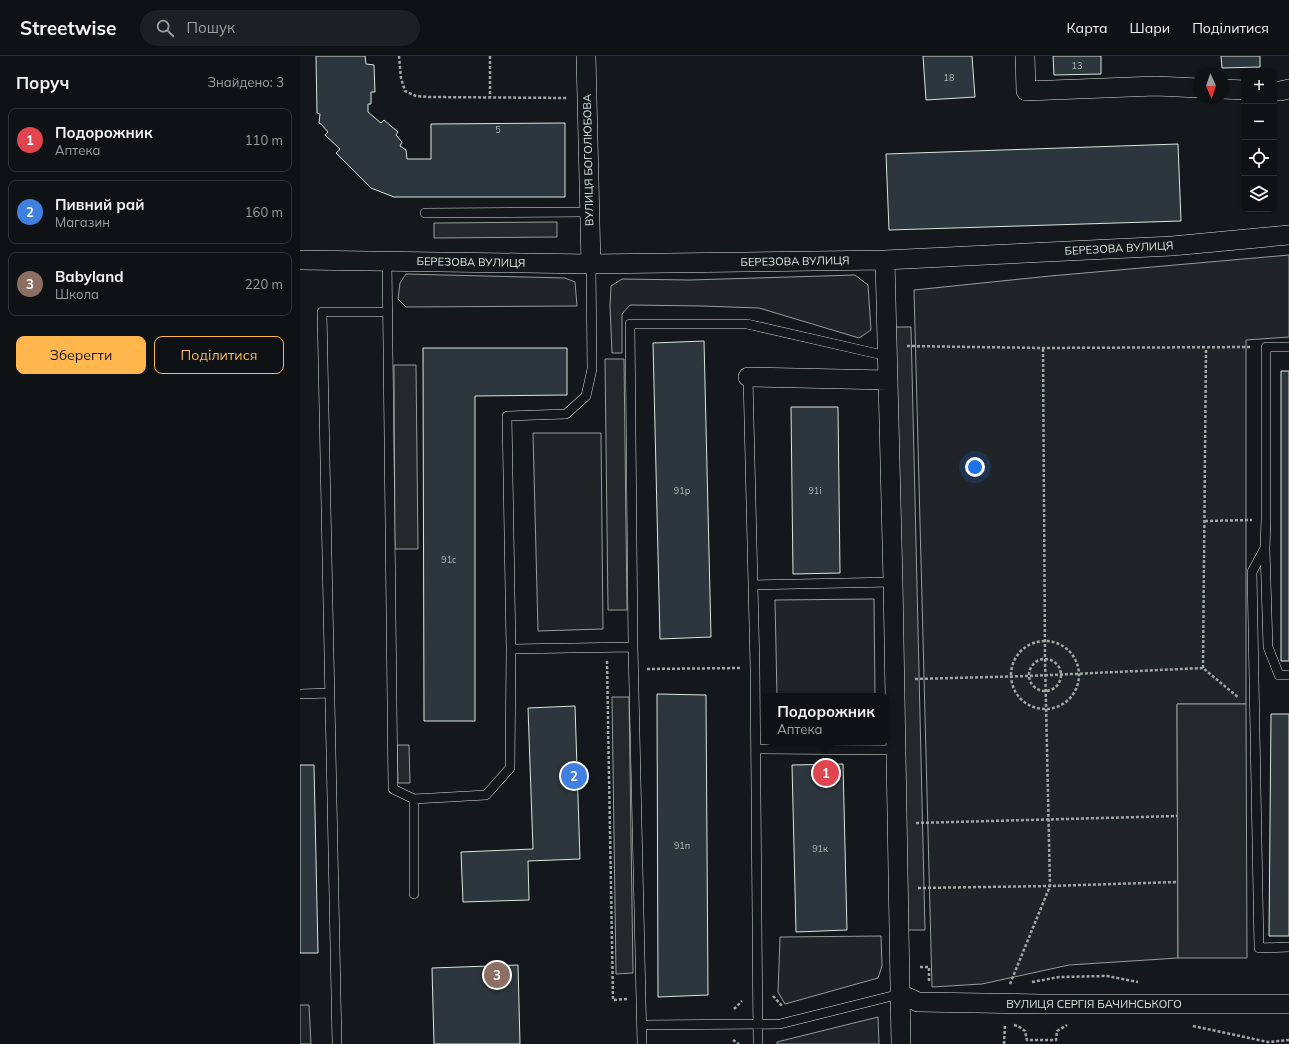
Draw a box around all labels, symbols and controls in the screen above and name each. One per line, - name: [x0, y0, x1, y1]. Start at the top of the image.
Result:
- search box: [140, 10, 420, 46]
- text: Streetwise: [20, 16, 116, 40]
- icon: search: [154, 17, 176, 39]
- text: Пошук: [186, 18, 235, 37]
- text: Карта: [1066, 19, 1108, 37]
- text: Шари: [1130, 19, 1170, 37]
- text: Поділитися: [1192, 19, 1269, 37]
- house number: 13: [1072, 60, 1082, 71]
- north arrow: [1193, 68, 1229, 104]
- map controls: [1241, 68, 1277, 212]
- button: +: [1241, 68, 1277, 104]
- text: Поруч: [16, 72, 69, 93]
- house number: 18: [944, 72, 954, 83]
- text: Знайдено: 3: [207, 74, 284, 90]
- street label: ВУЛИЦЯ БОГОЛЮБОВА: [580, 94, 596, 226]
- button: −: [1241, 104, 1277, 140]
- text: Подорожник: [55, 123, 153, 142]
- house number: 5: [495, 124, 501, 135]
- text: 1: [26, 132, 34, 148]
- text: 110 m: [245, 132, 283, 148]
- button: locate: [1241, 140, 1277, 176]
- text: Аптека: [55, 142, 100, 158]
- button: layers: [1241, 176, 1277, 212]
- text: Пивний рай: [55, 195, 145, 214]
- text: 2: [26, 204, 34, 220]
- text: 160 m: [245, 204, 283, 220]
- text: Магазин: [55, 214, 110, 230]
- street label: БЕРЕЗОВА ВУЛИЦЯ: [1064, 238, 1174, 258]
- street label: БЕРЕЗОВА ВУЛИЦЯ: [740, 253, 850, 269]
- street label: БЕРЕЗОВА ВУЛИЦЯ: [416, 254, 526, 270]
- text: Babyland: [55, 267, 124, 286]
- text: 3: [26, 276, 34, 292]
- text: 220 m: [245, 276, 283, 292]
- text: Школа: [55, 286, 99, 302]
- button: Зберегти: [16, 336, 146, 374]
- button: Поділитися: [154, 336, 284, 374]
- your location: [965, 457, 985, 477]
- house number: 91р: [674, 485, 691, 496]
- house number: 91і: [808, 485, 822, 496]
- house number: 91с: [441, 554, 457, 565]
- popup: [763, 693, 889, 745]
- text: Подорожник: [777, 702, 875, 721]
- text: Аптека: [777, 721, 822, 737]
- pin: 1: [813, 758, 839, 788]
- pin: 2: [561, 761, 587, 791]
- house number: 91п: [674, 840, 690, 851]
- house number: 91к: [812, 843, 828, 854]
- pin: 3: [484, 960, 510, 990]
- street label: ВУЛИЦЯ СЕРГІЯ БАЧИНСЬКОГО: [1006, 997, 1182, 1011]

